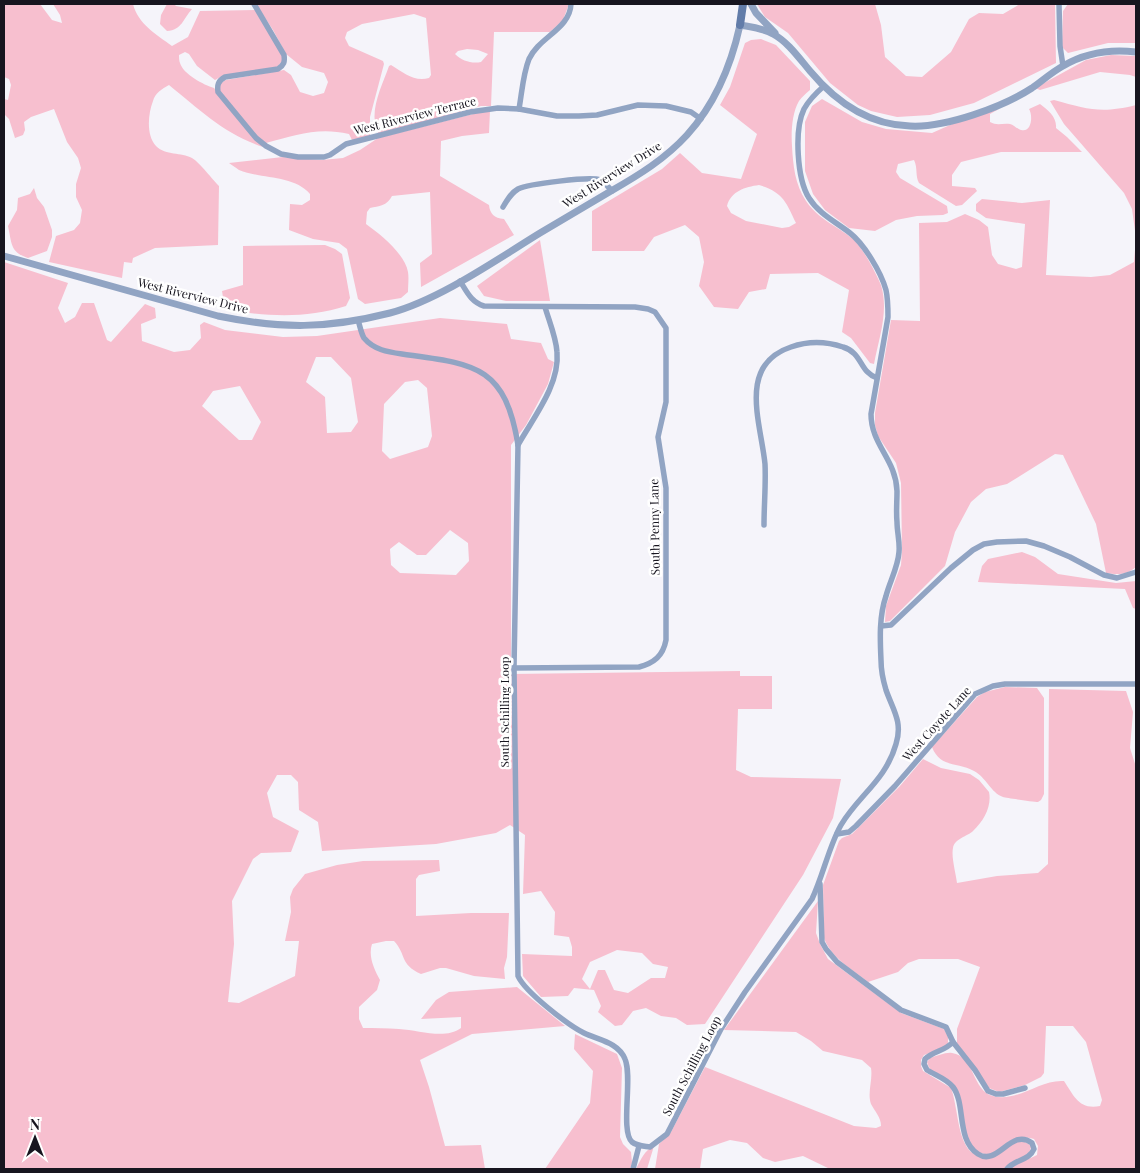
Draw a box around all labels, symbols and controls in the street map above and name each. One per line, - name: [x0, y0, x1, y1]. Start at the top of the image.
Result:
- street label: West Riverview Terrace: [351, 92, 478, 138]
- street label: West Riverview Drive: [558, 137, 664, 212]
- street label: West Riverview Drive: [135, 273, 250, 317]
- street label: South Penny Lane: [645, 479, 663, 575]
- street label: South Schilling Loop: [496, 656, 512, 768]
- street label: West Coyote Lane: [898, 683, 974, 765]
- street label: South Schilling Loop: [658, 1013, 724, 1118]
- north arrow: [10, 1113, 60, 1163]
- text: N: [30, 1115, 40, 1134]

